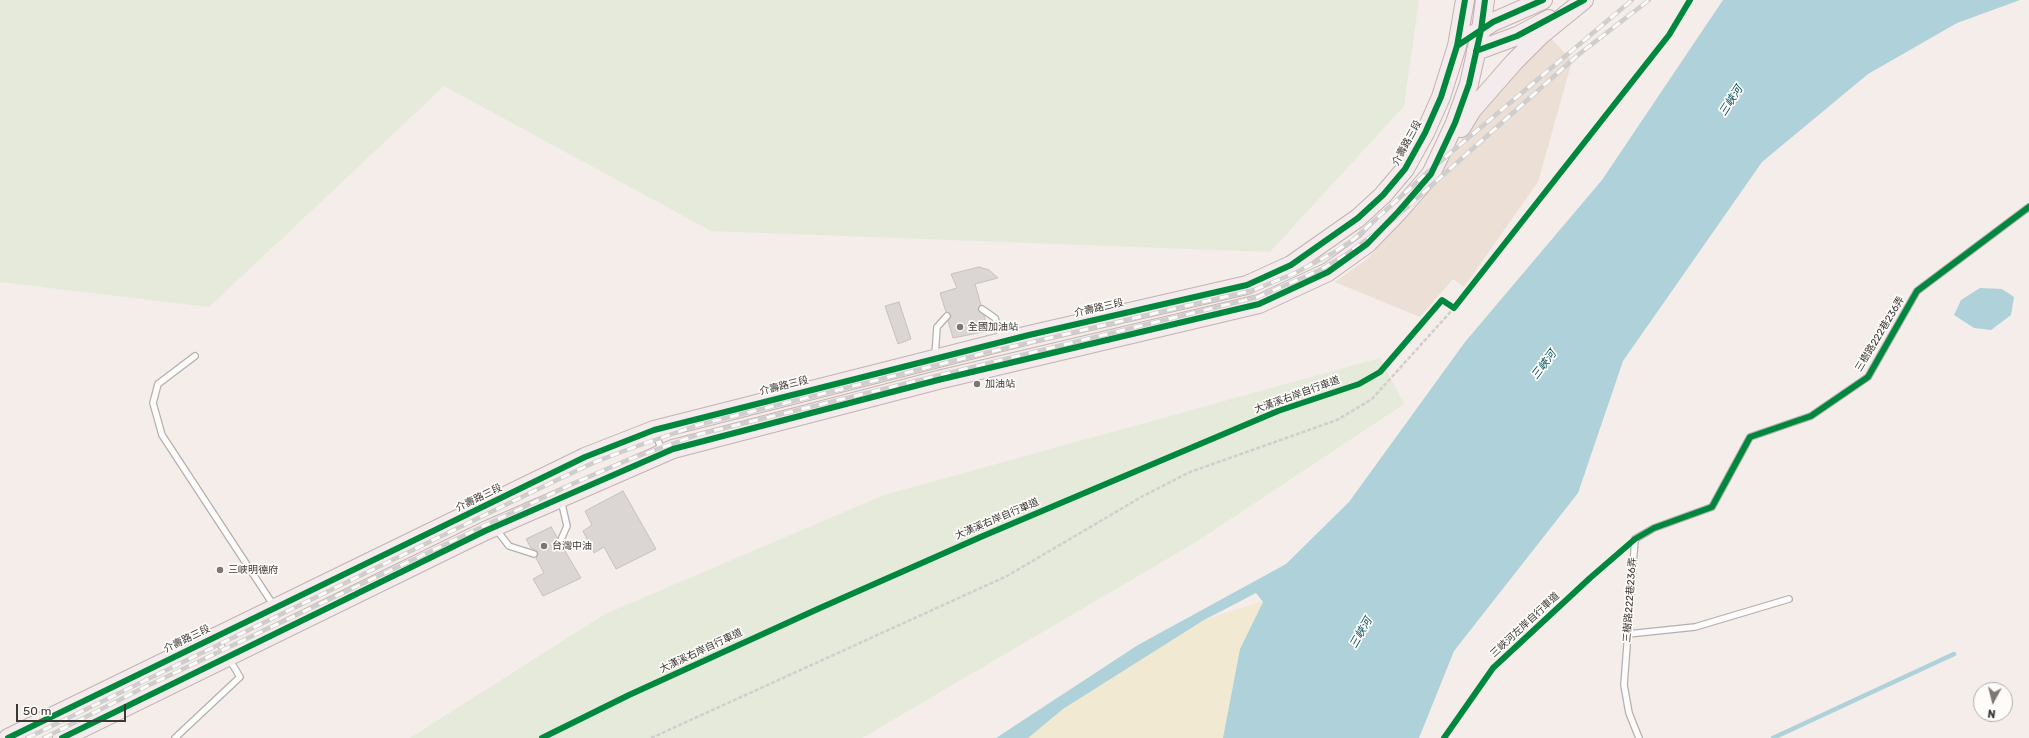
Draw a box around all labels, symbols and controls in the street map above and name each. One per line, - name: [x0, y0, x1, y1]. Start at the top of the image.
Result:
- water label: 三峽河: [1716, 84, 1746, 118]
- street label: 介壽路三段: [1390, 118, 1424, 168]
- street label: 三樹路222巷236弄: [1853, 294, 1907, 374]
- street label: 介壽路三段: [1073, 297, 1125, 319]
- place label: 全國加油站: [968, 321, 1018, 333]
- marker: 全國加油站: [955, 322, 965, 332]
- water label: 三峽河: [1529, 348, 1559, 382]
- street label: 介壽路三段: [758, 374, 810, 398]
- street label: 大漢溪右岸自行車道: [1253, 374, 1341, 416]
- place label: 加油站: [985, 378, 1015, 390]
- marker: 加油站: [972, 379, 982, 389]
- street label: 介壽路三段: [454, 482, 504, 514]
- street label: 大漢溪右岸自行車道: [953, 496, 1041, 542]
- place label: 台灣中油: [552, 540, 592, 552]
- marker: 台灣中油: [539, 541, 549, 551]
- street label: 三樹路222巷236弄: [1621, 557, 1639, 643]
- place label: 三峽明德府: [228, 564, 278, 576]
- marker: 三峽明德府: [215, 565, 225, 575]
- street label: 三峽河左岸自行車道: [1488, 590, 1562, 660]
- water label: 三峽河: [1347, 615, 1375, 651]
- street label: 介壽路三段: [162, 623, 212, 655]
- street label: 大漢溪右岸自行車道: [658, 627, 744, 675]
- north arrow: [1973, 682, 2013, 722]
- scale bar: [18, 696, 128, 722]
- text: 50 m: [23, 704, 51, 718]
- text: N: [1987, 706, 1996, 720]

